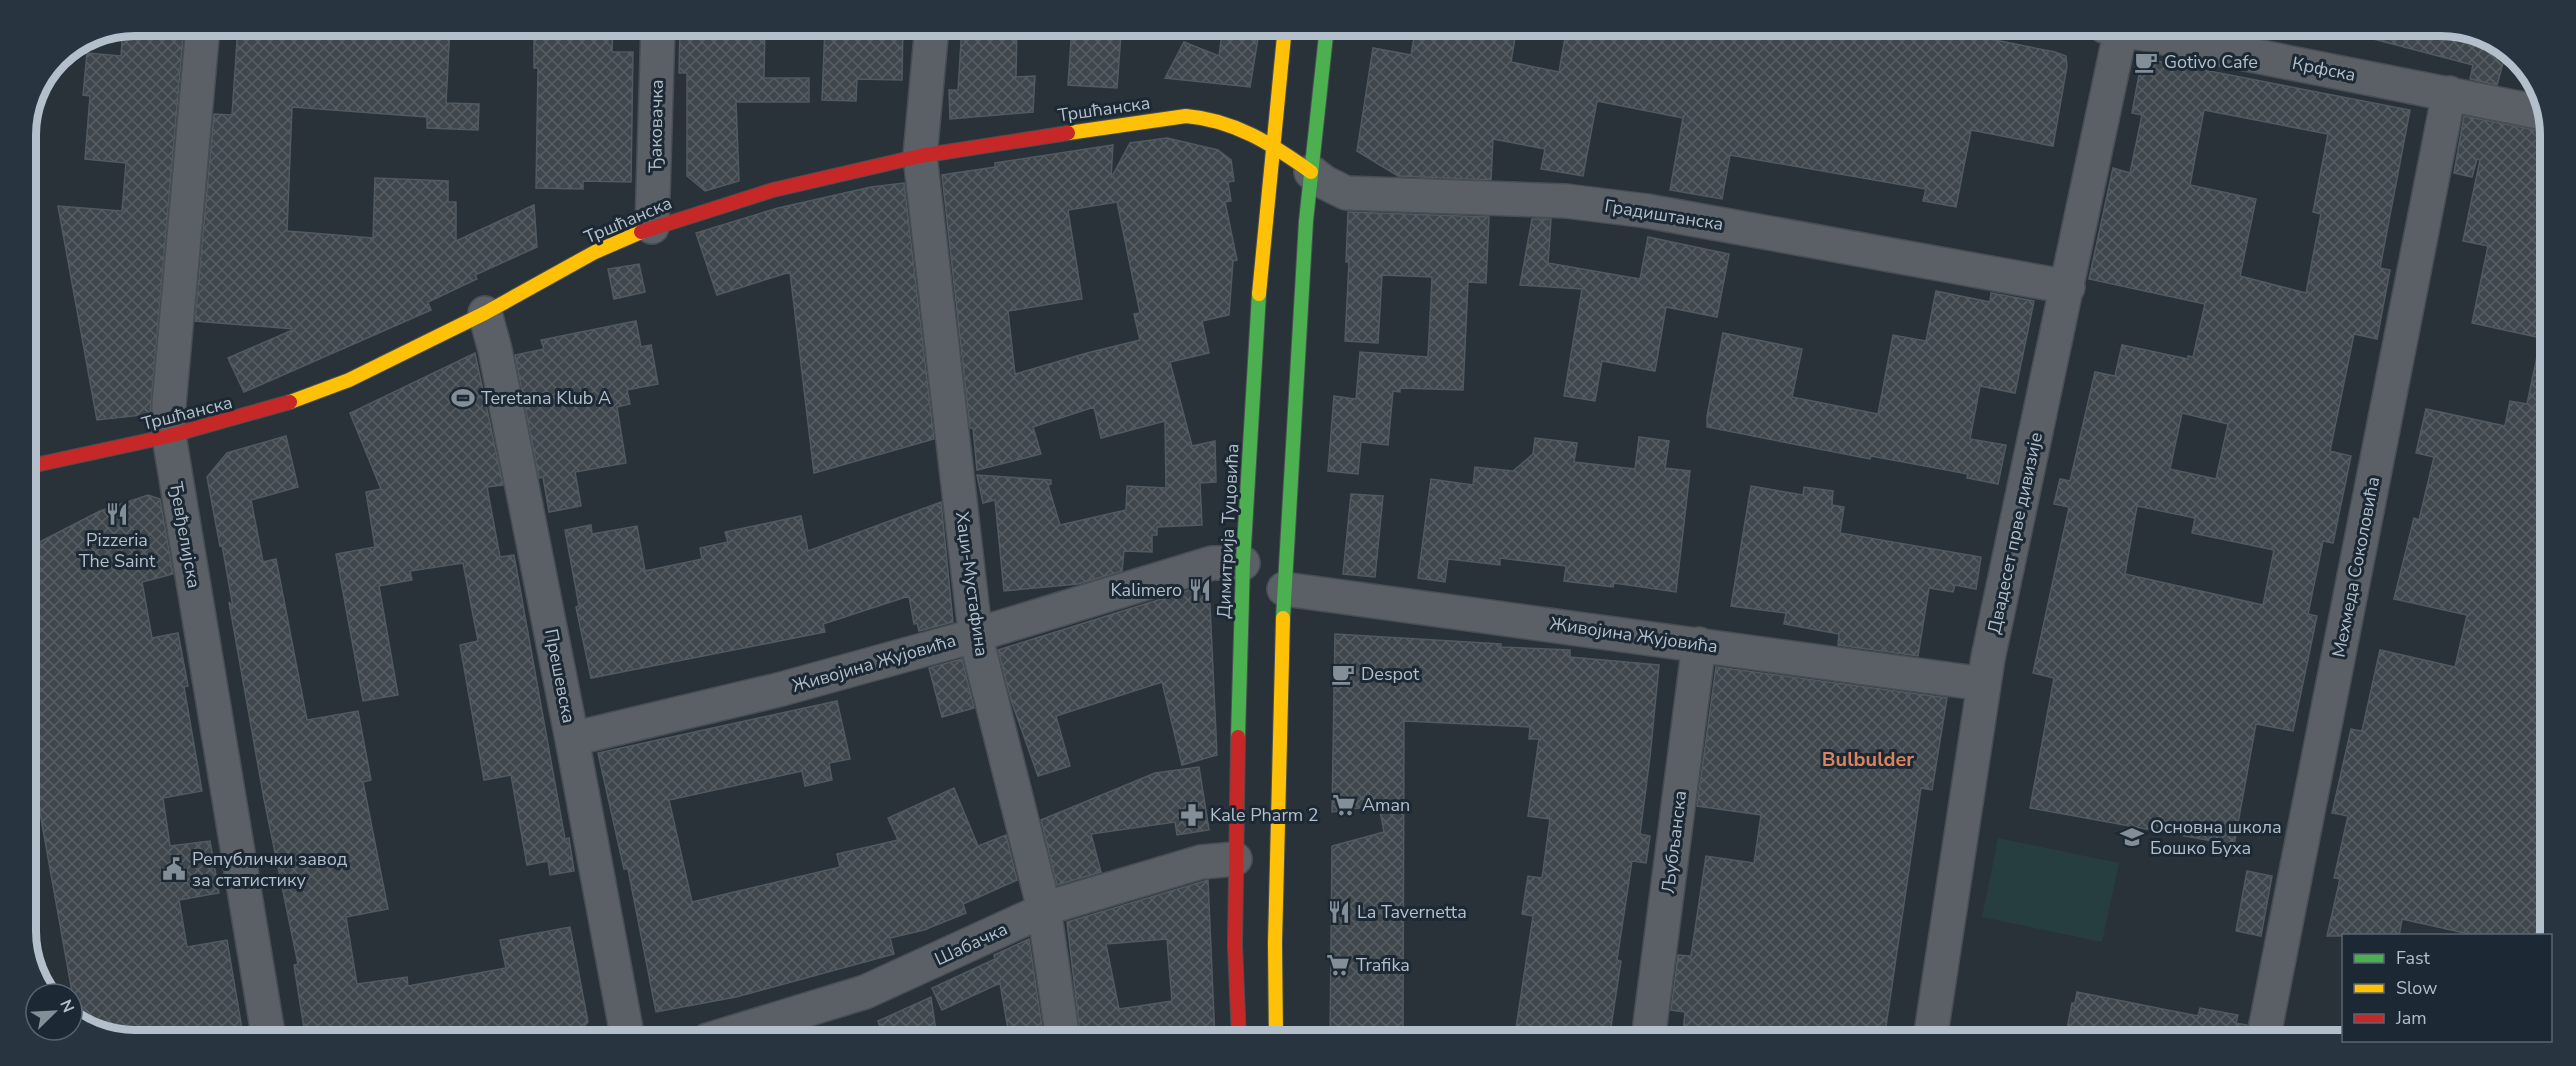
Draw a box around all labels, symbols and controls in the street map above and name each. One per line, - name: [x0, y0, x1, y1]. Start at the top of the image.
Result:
- cafe icon: Gotivo Cafe: [2133, 49, 2159, 75]
- place label: Gotivo Cafe: [2164, 50, 2258, 74]
- street label: Крфска: [2290, 51, 2358, 87]
- street label: Ђаковачка: [643, 79, 669, 173]
- street label: Тршћанска: [1056, 91, 1152, 127]
- street label: Тршћанска: [581, 191, 675, 249]
- street label: Градиштанска: [1603, 194, 1725, 236]
- sports icon: Teretana Klub A: [450, 385, 476, 411]
- place label: Teretana Klub A: [481, 386, 611, 410]
- street label: Тршћанска: [139, 390, 235, 436]
- street label: Двадесет прве дивизије: [1982, 430, 2048, 636]
- street label: Димитрија Туцовића: [1211, 443, 1245, 619]
- street label: Мехмеда Соколовића: [2327, 475, 2385, 659]
- street label: Ђевђелијска: [164, 480, 206, 590]
- restaurant icon: Pizzeria The Saint: [104, 501, 130, 527]
- street label: Хаџи-Мустафина: [950, 510, 994, 658]
- place label: Pizzeria The Saint: [79, 528, 156, 573]
- restaurant icon: Kalimero: [1187, 577, 1213, 603]
- place label: Kalimero: [1110, 578, 1182, 602]
- street label: Живојина Жујовића: [1549, 611, 1719, 659]
- street label: Прешевска: [539, 627, 581, 725]
- street label: Живојина Жујовића: [789, 628, 959, 698]
- cafe icon: Despot: [1330, 661, 1356, 687]
- place label: Despot: [1361, 662, 1420, 686]
- district label: Bulbulder: [1822, 746, 1914, 773]
- street label: Љубљанска: [1656, 789, 1692, 895]
- supermarket icon: Aman: [1331, 792, 1357, 818]
- place label: Aman: [1362, 793, 1410, 817]
- pharmacy icon: Kale Pharm 2: [1179, 802, 1205, 828]
- place label: Kale Pharm 2: [1210, 803, 1319, 827]
- place label: Основна школа Бошко Буха: [2150, 815, 2282, 860]
- school or university icon: Основна школа Бошко Буха: [2119, 824, 2145, 850]
- place label: Републички завод за статистику: [192, 847, 348, 892]
- public building icon: Републички завод за статистику: [161, 856, 187, 882]
- restaurant icon: La Tavernetta: [1326, 899, 1352, 925]
- place label: La Tavernetta: [1357, 900, 1467, 924]
- street label: Шабачка: [931, 917, 1011, 971]
- legend: [2342, 934, 2552, 1042]
- text: Fast: [2396, 946, 2431, 970]
- supermarket icon: Trafika: [1325, 952, 1351, 978]
- place label: Trafika: [1356, 953, 1410, 977]
- text: Slow: [2396, 976, 2437, 1000]
- north arrow: [24, 982, 84, 1042]
- text: N: [54, 996, 79, 1016]
- text: Jam: [2395, 1006, 2427, 1030]

